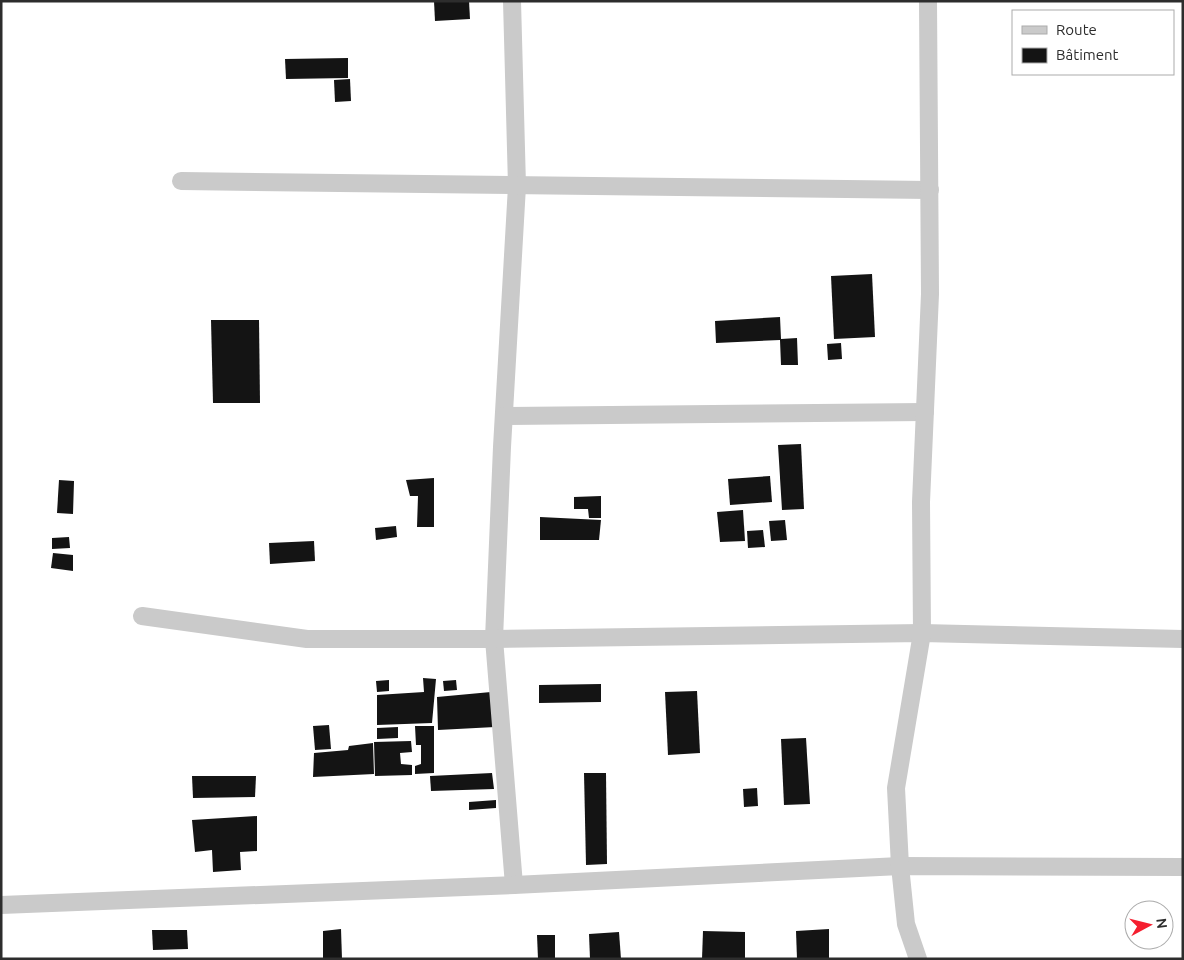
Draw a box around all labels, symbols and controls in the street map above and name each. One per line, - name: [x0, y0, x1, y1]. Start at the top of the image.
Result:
- legend: [1012, 10, 1174, 75]
- text: Route: [1056, 21, 1097, 38]
- text: Bâtiment: [1056, 46, 1119, 63]
- north arrow: [1124, 900, 1174, 950]
- text: N: [1153, 917, 1170, 930]

